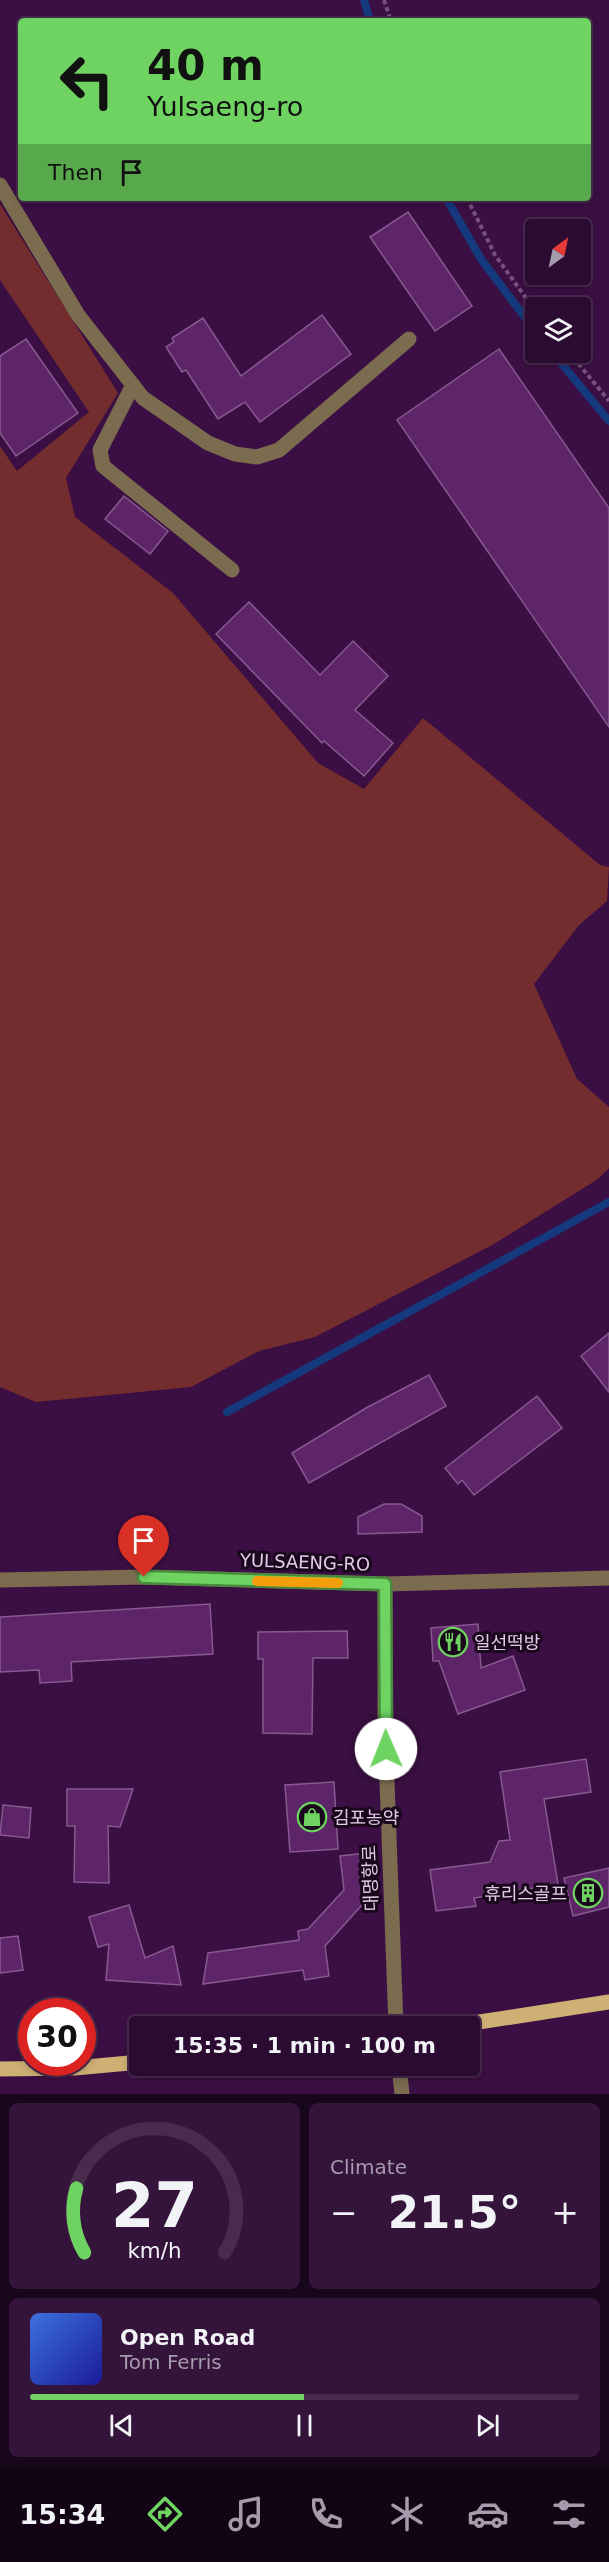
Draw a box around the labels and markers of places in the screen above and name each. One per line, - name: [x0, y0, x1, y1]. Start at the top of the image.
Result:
- pin: [118, 1515, 169, 1577]
- restaurant icon: 일선떡방: [437, 1626, 469, 1658]
- place label: 일선떡방: [474, 1632, 540, 1653]
- shop icon: 김포농약: [296, 1801, 328, 1833]
- place label: 김포농약: [333, 1807, 399, 1828]
- building icon: 휴리스골프: [572, 1877, 604, 1909]
- place label: 휴리스골프: [484, 1883, 567, 1904]

